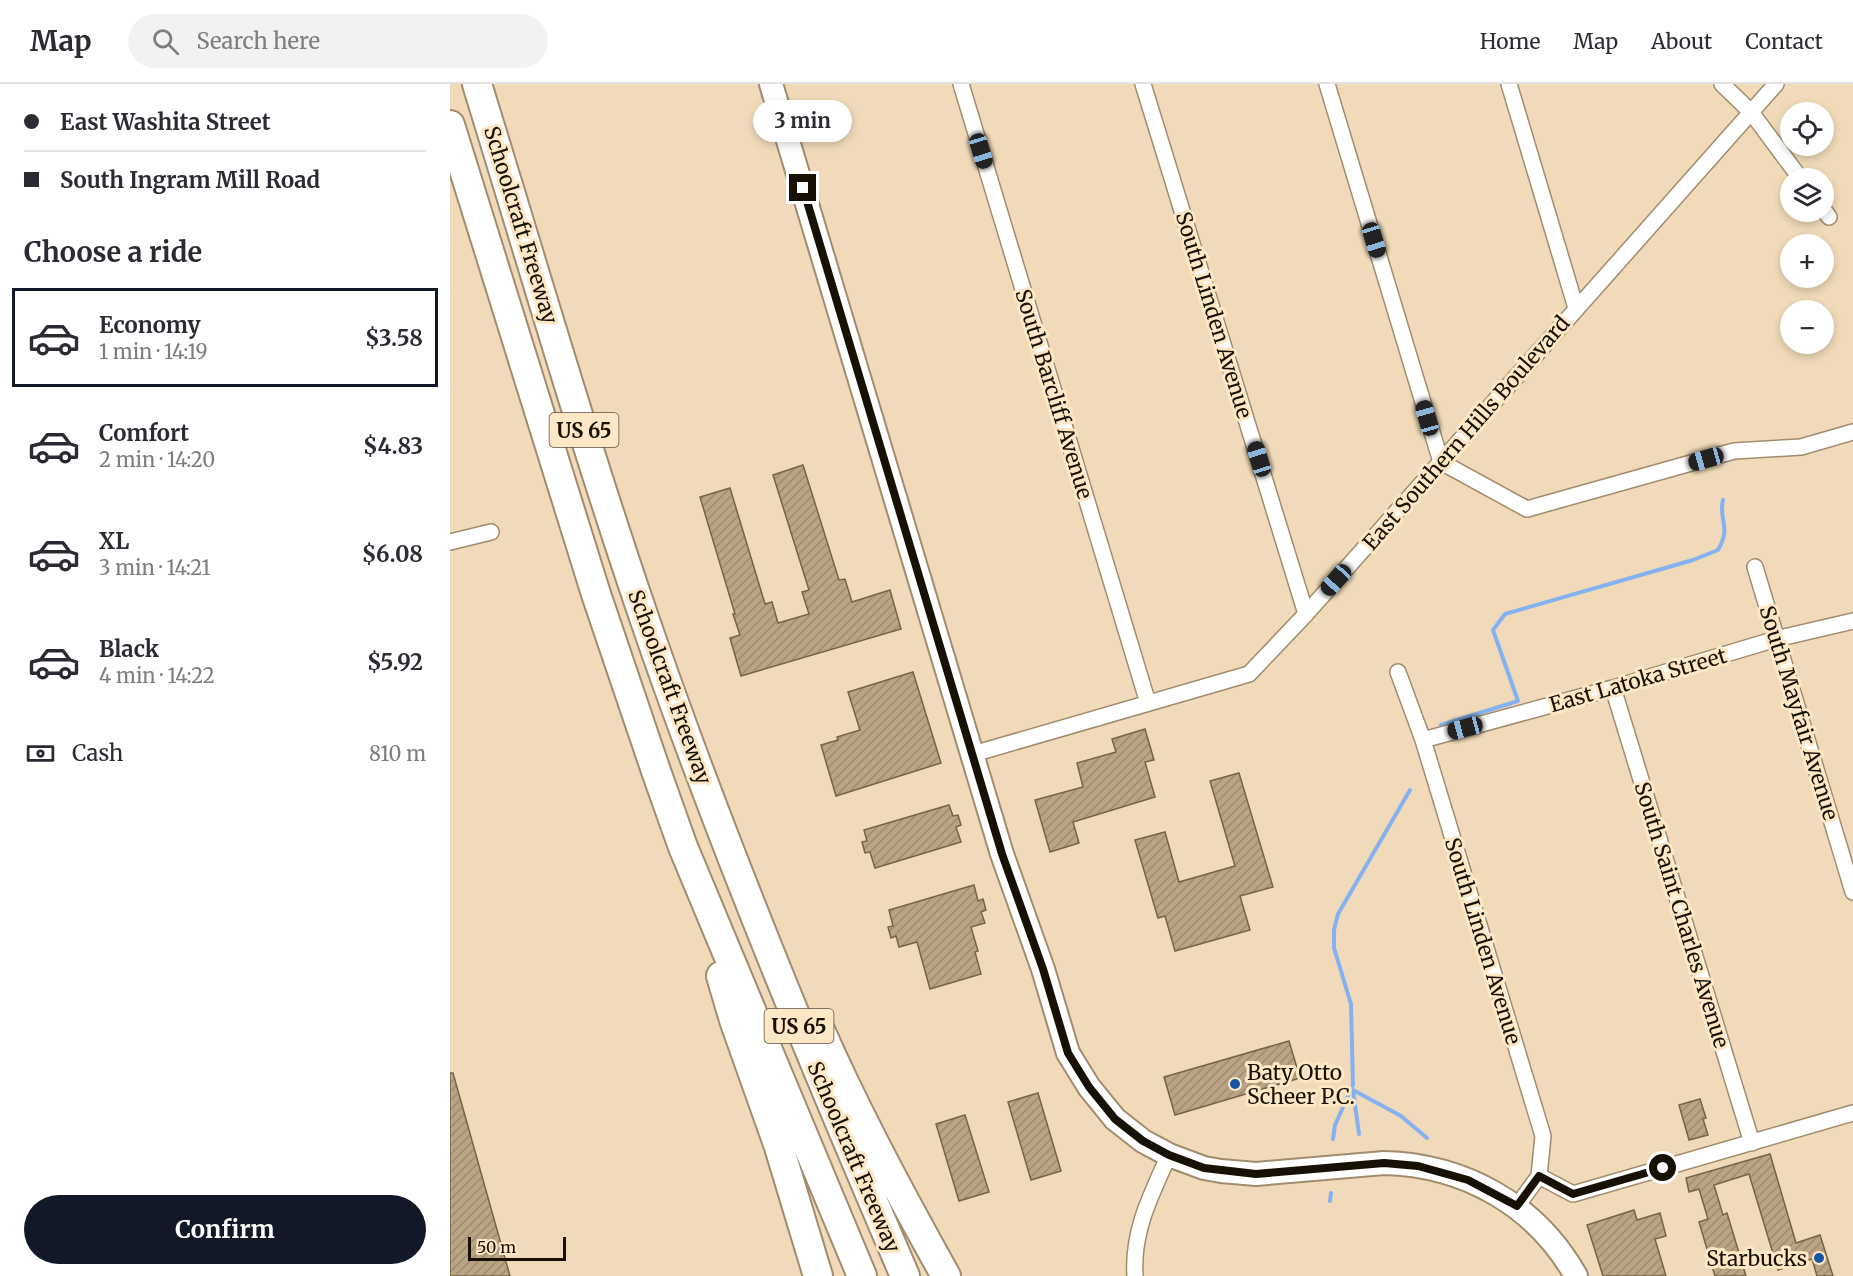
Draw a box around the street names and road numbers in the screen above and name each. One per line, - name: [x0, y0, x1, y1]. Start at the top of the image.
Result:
- street label: Schoolcraft Freeway: [478, 123, 564, 328]
- street label: South Linden Avenue: [1170, 208, 1258, 422]
- street label: South Barcliff Avenue: [1009, 286, 1099, 502]
- street label: East Southern Hills Boulevard: [1357, 310, 1575, 556]
- road number: US 65: [550, 413, 618, 447]
- street label: Schoolcraft Freeway: [622, 586, 718, 789]
- street label: South Mayfair Avenue: [1753, 602, 1845, 824]
- street label: East Latoka Street: [1546, 642, 1730, 718]
- street label: South Saint Charles Avenue: [1629, 779, 1735, 1051]
- street label: South Linden Avenue: [1439, 834, 1527, 1048]
- road number: US 65: [764, 1009, 834, 1043]
- street label: Schoolcraft Freeway: [801, 1057, 907, 1257]

